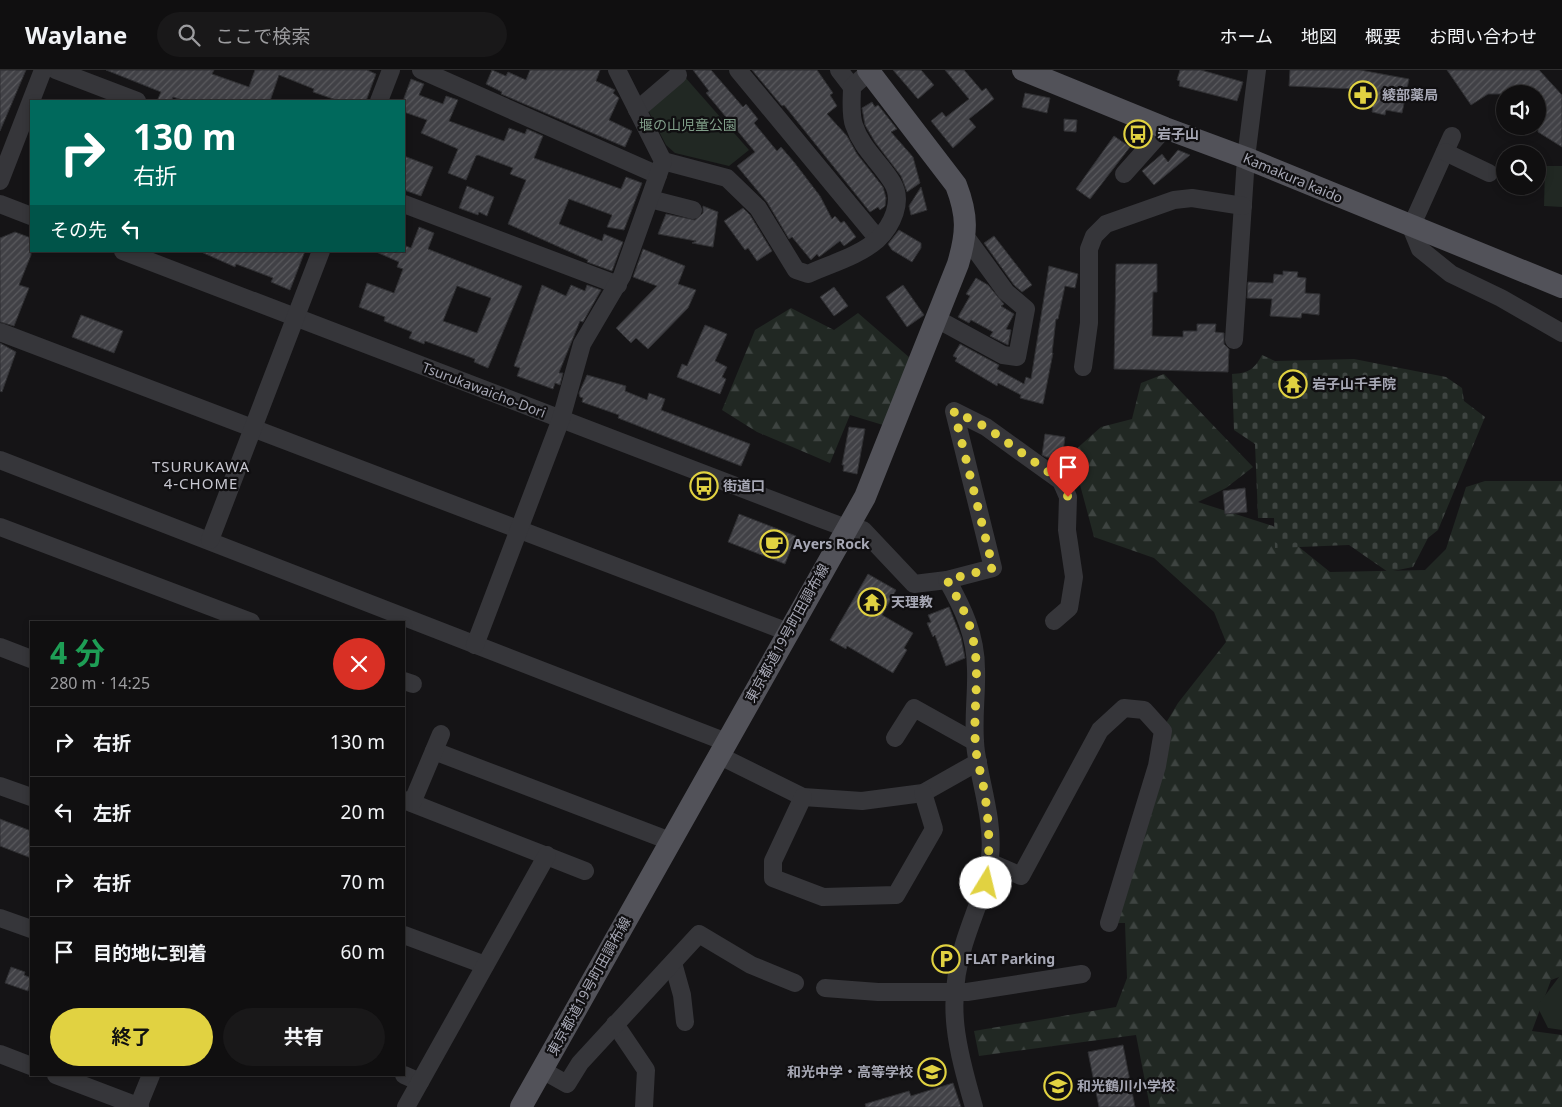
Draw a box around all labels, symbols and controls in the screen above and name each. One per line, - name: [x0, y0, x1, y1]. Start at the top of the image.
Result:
- search box: [157, 12, 507, 57]
- text: Waylane: [25, 18, 127, 51]
- icon: search: [175, 21, 203, 49]
- text: ここで検索: [215, 23, 310, 49]
- text: ホーム: [1220, 24, 1273, 48]
- text: 地図: [1301, 24, 1337, 48]
- text: 概要: [1365, 24, 1401, 48]
- text: お問い合わせ: [1429, 24, 1537, 48]
- pharmacy icon: 綾部薬局: [1348, 80, 1378, 110]
- place label: 綾部薬局: [1382, 85, 1438, 104]
- map controls: [1496, 85, 1546, 195]
- button: sound: [1496, 85, 1546, 135]
- text: 130 m: [133, 113, 236, 160]
- park label: 堰の山児童公園: [639, 115, 737, 134]
- bus stop icon: 岩子山: [1123, 119, 1153, 149]
- icon: right: [50, 120, 115, 185]
- place label: 岩子山: [1157, 124, 1199, 143]
- button: search: [1496, 145, 1546, 195]
- street label: Kamakura kaido: [1240, 148, 1346, 207]
- text: 右折: [133, 160, 177, 190]
- icon: left: [117, 215, 145, 243]
- text: その先: [50, 217, 107, 243]
- street label: Tsurukawaicho-Dori: [420, 357, 549, 422]
- temple icon: 岩子山千手院: [1278, 369, 1308, 399]
- place label: 岩子山千手院: [1312, 374, 1396, 393]
- pin: [1047, 446, 1089, 497]
- icon: arrive: [1054, 453, 1082, 481]
- district label: TSURUKAWA 4-CHOME: [152, 456, 250, 493]
- bus stop icon: 街道口: [689, 471, 719, 501]
- place label: 街道口: [723, 476, 765, 495]
- cafe icon: Ayers Rock: [759, 529, 789, 559]
- place label: Ayers Rock: [793, 534, 870, 553]
- street label: 東京都道19号町田調布線: [740, 560, 833, 706]
- temple icon: 天理教: [857, 587, 887, 617]
- place label: 天理教: [891, 592, 933, 611]
- text: 4 分: [50, 632, 105, 673]
- button: close: [333, 638, 385, 690]
- text: 280 m · 14:25: [50, 672, 150, 694]
- icon: right: [50, 728, 78, 756]
- text: 130 m: [330, 729, 385, 755]
- text: 右折: [93, 730, 131, 756]
- icon: left: [50, 798, 78, 826]
- text: 20 m: [341, 799, 385, 825]
- text: 左折: [93, 800, 131, 826]
- position arrow: [959, 856, 1011, 908]
- icon: right: [50, 868, 78, 896]
- text: 70 m: [341, 869, 385, 895]
- text: 右折: [93, 870, 131, 896]
- street label: 東京都道19号町田調布線: [542, 913, 635, 1059]
- icon: arrive: [50, 938, 78, 966]
- text: 60 m: [341, 939, 385, 965]
- text: 目的地に到着: [93, 940, 207, 966]
- parking icon: FLAT Parking: [931, 944, 961, 974]
- place label: FLAT Parking: [965, 949, 1055, 968]
- button: 終了: [50, 1008, 213, 1066]
- button: 共有: [223, 1008, 385, 1066]
- school or university icon: 和光中学・高等学校: [917, 1057, 947, 1087]
- place label: 和光中学・高等学校: [787, 1062, 913, 1081]
- school or university icon: 和光鶴川小学校: [1043, 1071, 1073, 1101]
- place label: 和光鶴川小学校: [1077, 1076, 1175, 1095]

